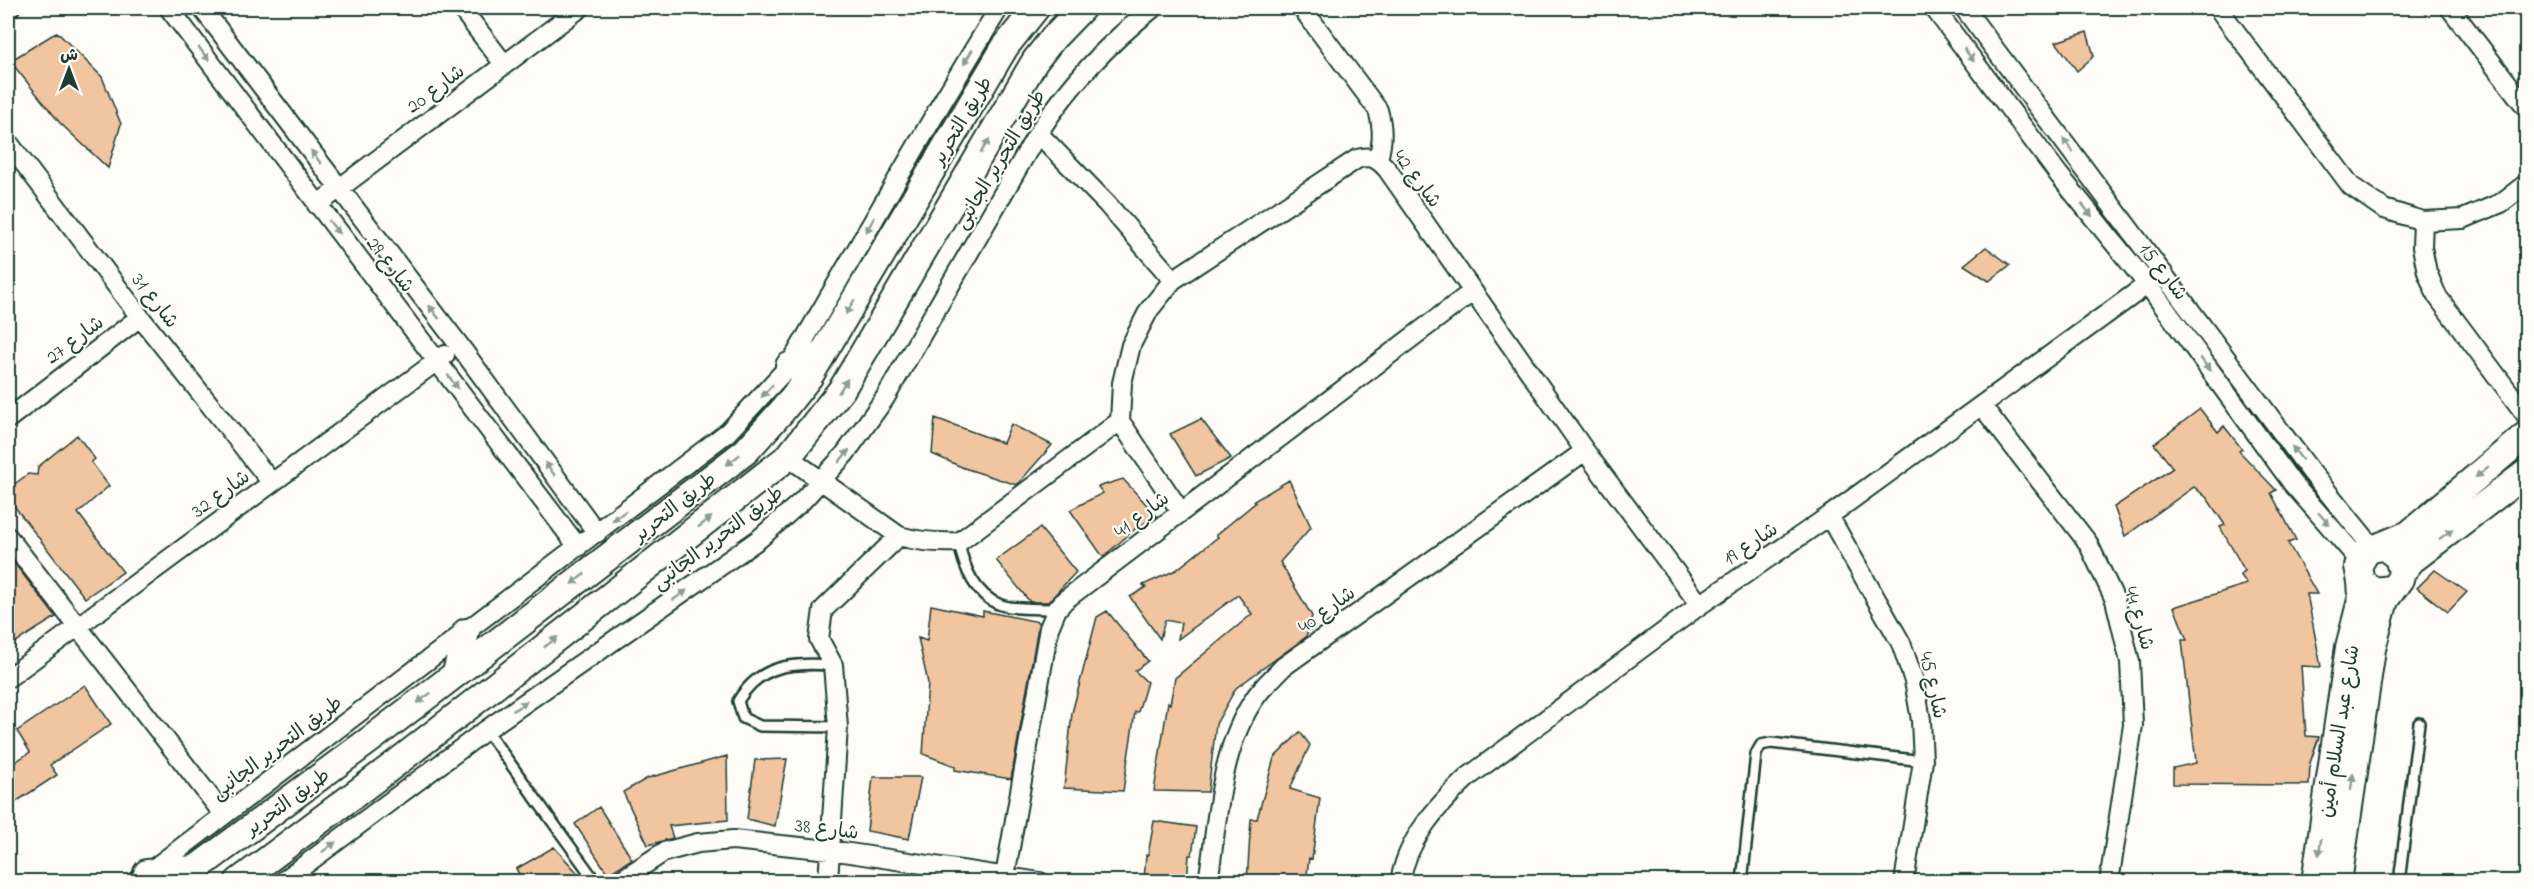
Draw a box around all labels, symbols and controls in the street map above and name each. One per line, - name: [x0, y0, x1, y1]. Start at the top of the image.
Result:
- north arrow: [39, 39, 99, 99]
- text: ش: [60, 44, 78, 68]
- one-way arrow: [198, 47, 210, 62]
- one-way arrow: [1962, 47, 1974, 62]
- one-way arrow: [963, 49, 974, 65]
- street label: شارع 20: [401, 58, 472, 122]
- street label: طريق التحرير: [924, 71, 1001, 173]
- street label: طريق التحرير الجانبى: [948, 85, 1054, 236]
- one-way arrow: [980, 138, 991, 154]
- one-way arrow: [2062, 138, 2074, 154]
- street label: شارع 42: [1384, 144, 1448, 215]
- one-way arrow: [310, 149, 322, 164]
- one-way arrow: [2080, 202, 2092, 217]
- one-way arrow: [865, 217, 875, 234]
- one-way arrow: [328, 219, 340, 235]
- street label: شارع 29: [358, 231, 420, 300]
- street label: شارع 15: [2130, 238, 2194, 308]
- street label: شارع 31: [123, 268, 185, 335]
- one-way arrow: [846, 298, 856, 315]
- one-way arrow: [428, 304, 440, 320]
- street label: شارع 27: [40, 309, 111, 373]
- one-way arrow: [2199, 357, 2211, 372]
- one-way arrow: [447, 373, 459, 389]
- one-way arrow: [837, 378, 848, 394]
- one-way arrow: [760, 383, 774, 398]
- one-way arrow: [2292, 446, 2304, 461]
- one-way arrow: [837, 448, 849, 463]
- one-way arrow: [725, 454, 741, 467]
- one-way arrow: [544, 461, 556, 476]
- street label: شارع 32: [186, 464, 257, 526]
- street label: طريق التحرير: [626, 466, 723, 551]
- one-way arrow: [2474, 466, 2490, 479]
- street label: طريق التحرير الجانبى: [646, 480, 791, 598]
- street label: شارع 41: [1109, 485, 1176, 547]
- one-way arrow: [611, 510, 627, 522]
- one-way arrow: [2317, 511, 2330, 527]
- one-way arrow: [697, 515, 713, 528]
- street label: شارع 19: [1718, 516, 1785, 574]
- one-way arrow: [2438, 528, 2454, 540]
- one-way arrow: [571, 573, 586, 585]
- street label: شارع 40: [1293, 580, 1362, 642]
- street label: شارع 44: [2115, 584, 2160, 654]
- one-way arrow: [671, 589, 687, 601]
- one-way arrow: [544, 636, 559, 648]
- street label: شارع عبد السلام أمين: [2312, 643, 2368, 820]
- street label: شارع 45: [1910, 649, 1953, 722]
- street label: طريق التحرير الجانبى: [205, 690, 347, 804]
- one-way arrow: [416, 692, 431, 704]
- one-way arrow: [511, 700, 527, 712]
- street label: طريق التحرير: [240, 762, 334, 840]
- one-way arrow: [2348, 772, 2357, 791]
- street label: شارع 38: [793, 812, 860, 849]
- one-way arrow: [2316, 837, 2325, 856]
- one-way arrow: [321, 841, 336, 853]

